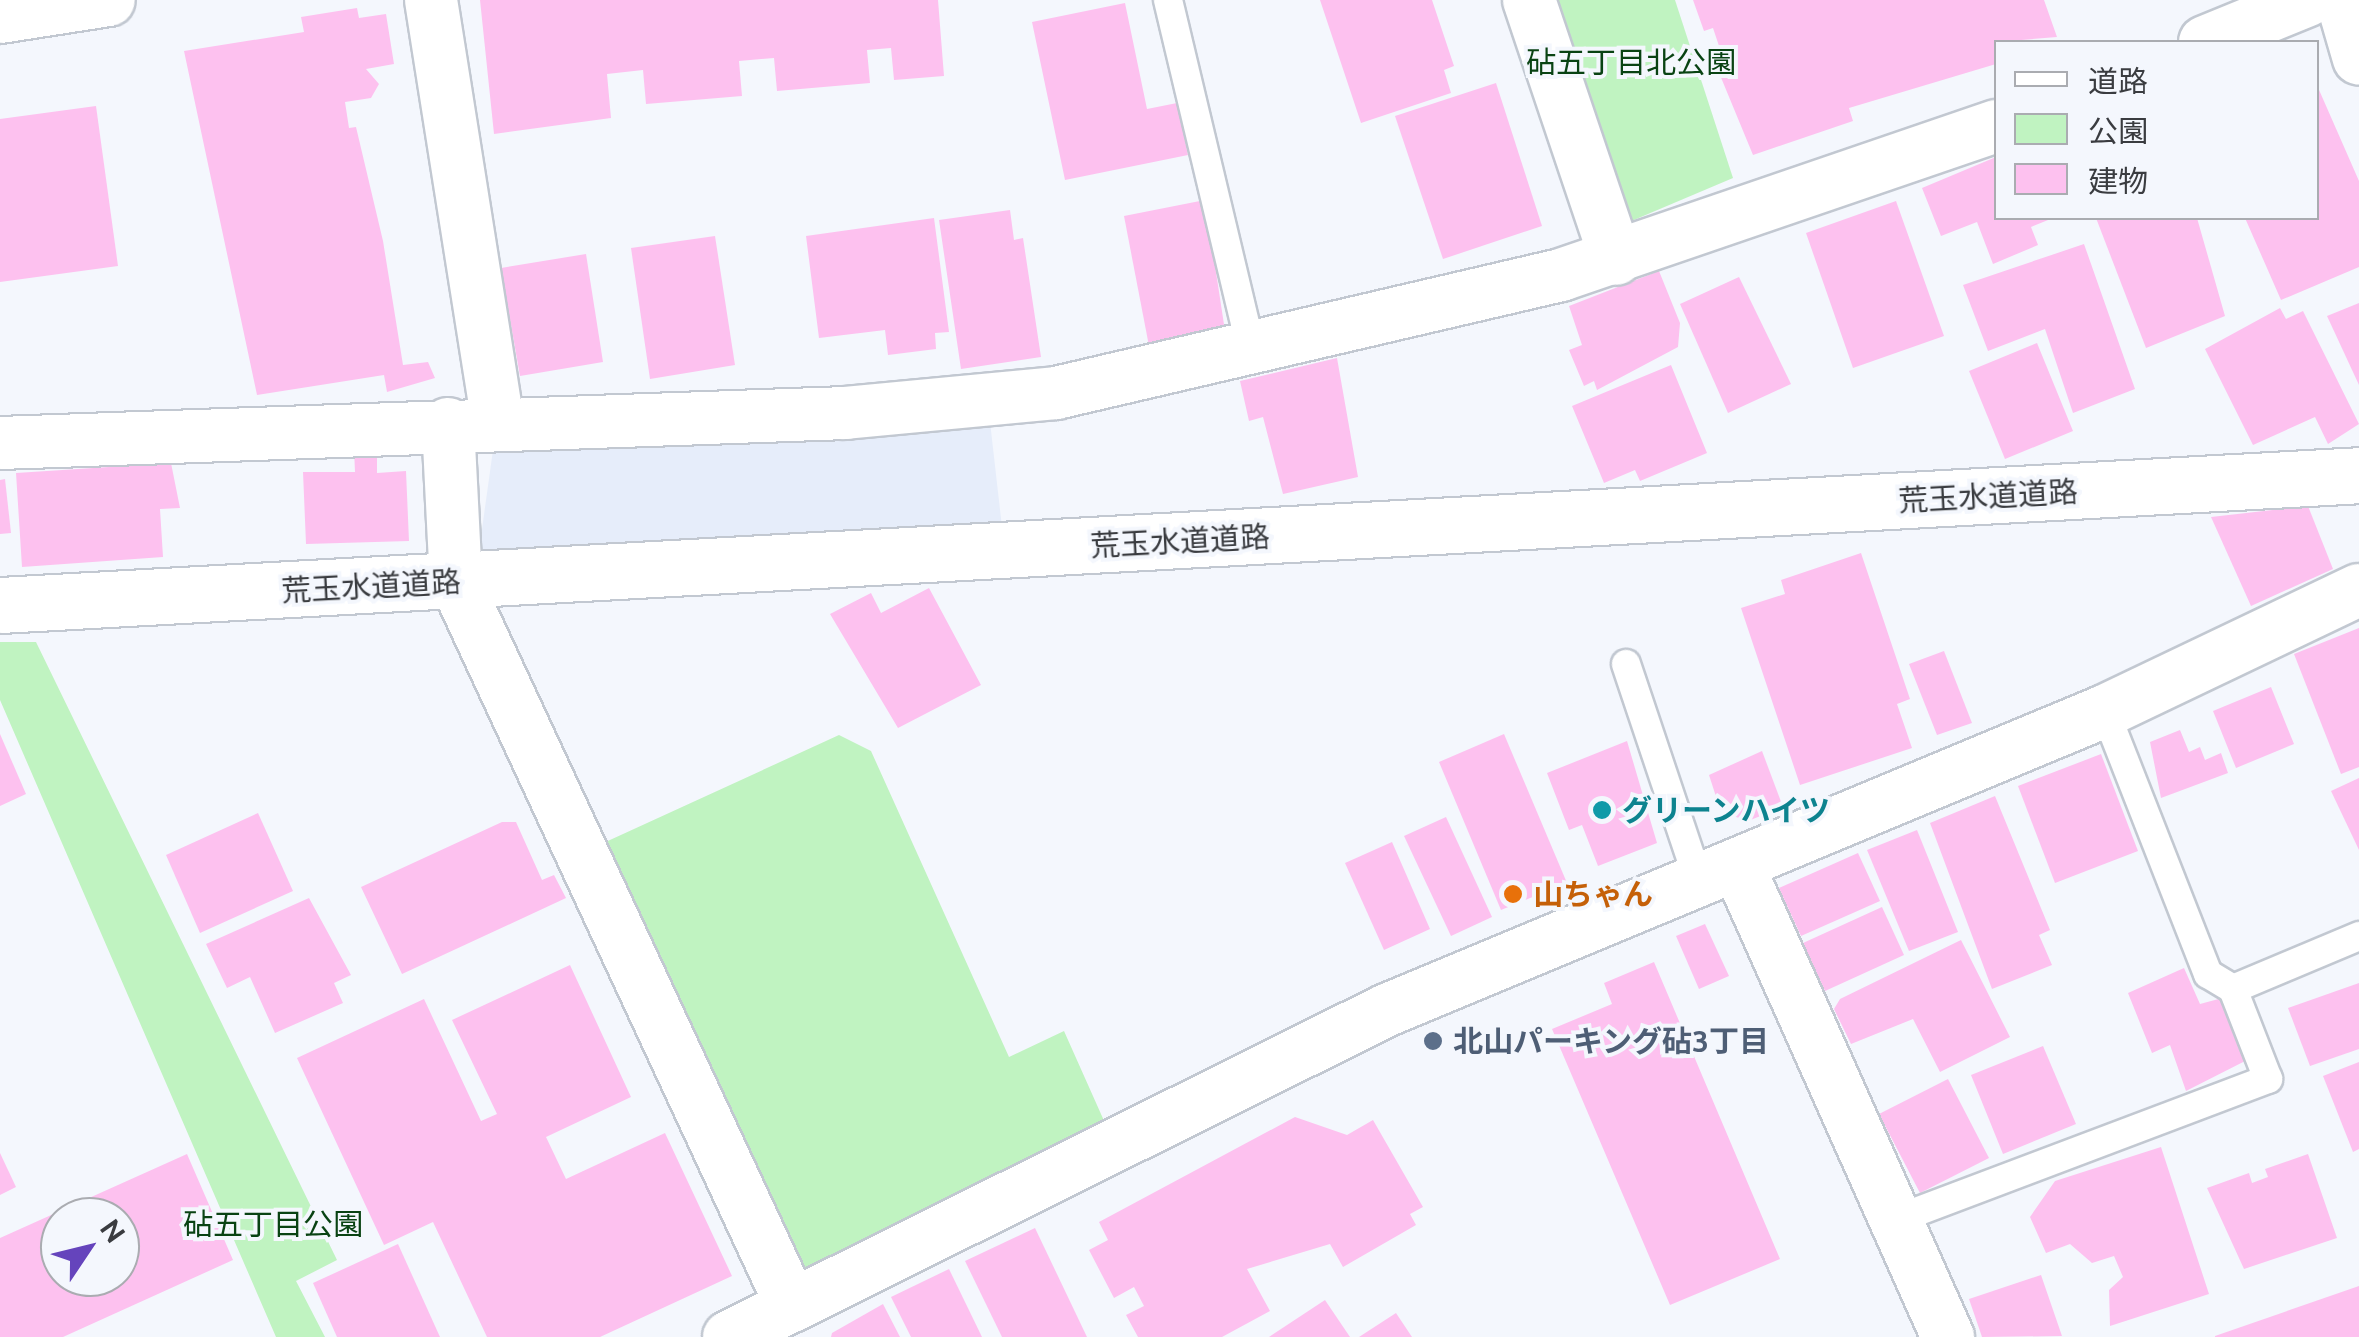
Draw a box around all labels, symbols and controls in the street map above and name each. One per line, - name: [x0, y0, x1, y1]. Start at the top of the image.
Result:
- legend: [1994, 40, 2319, 220]
- park label: 砧五丁目北公園: [1526, 44, 1736, 80]
- text: 道路: [2088, 64, 2148, 98]
- text: 公園: [2088, 114, 2148, 148]
- text: 建物: [2088, 164, 2148, 198]
- street label: 荒玉水道道路: [1897, 473, 2079, 519]
- street label: 荒玉水道道路: [1089, 518, 1271, 564]
- street label: 荒玉水道道路: [280, 563, 462, 609]
- place label: グリーンハイツ: [1622, 792, 1832, 828]
- marker: グリーンハイツ: [1591, 799, 1613, 821]
- place label: 山ちゃん: [1533, 876, 1653, 912]
- marker: 山ちゃん: [1502, 883, 1524, 905]
- place label: 北山パーキング砧3丁目: [1453, 1023, 1770, 1059]
- marker: 北山パーキング砧3丁目: [1422, 1030, 1444, 1052]
- north arrow: [40, 1197, 140, 1297]
- park label: 砧五丁目公園: [183, 1206, 363, 1242]
- text: N: [95, 1213, 132, 1248]

